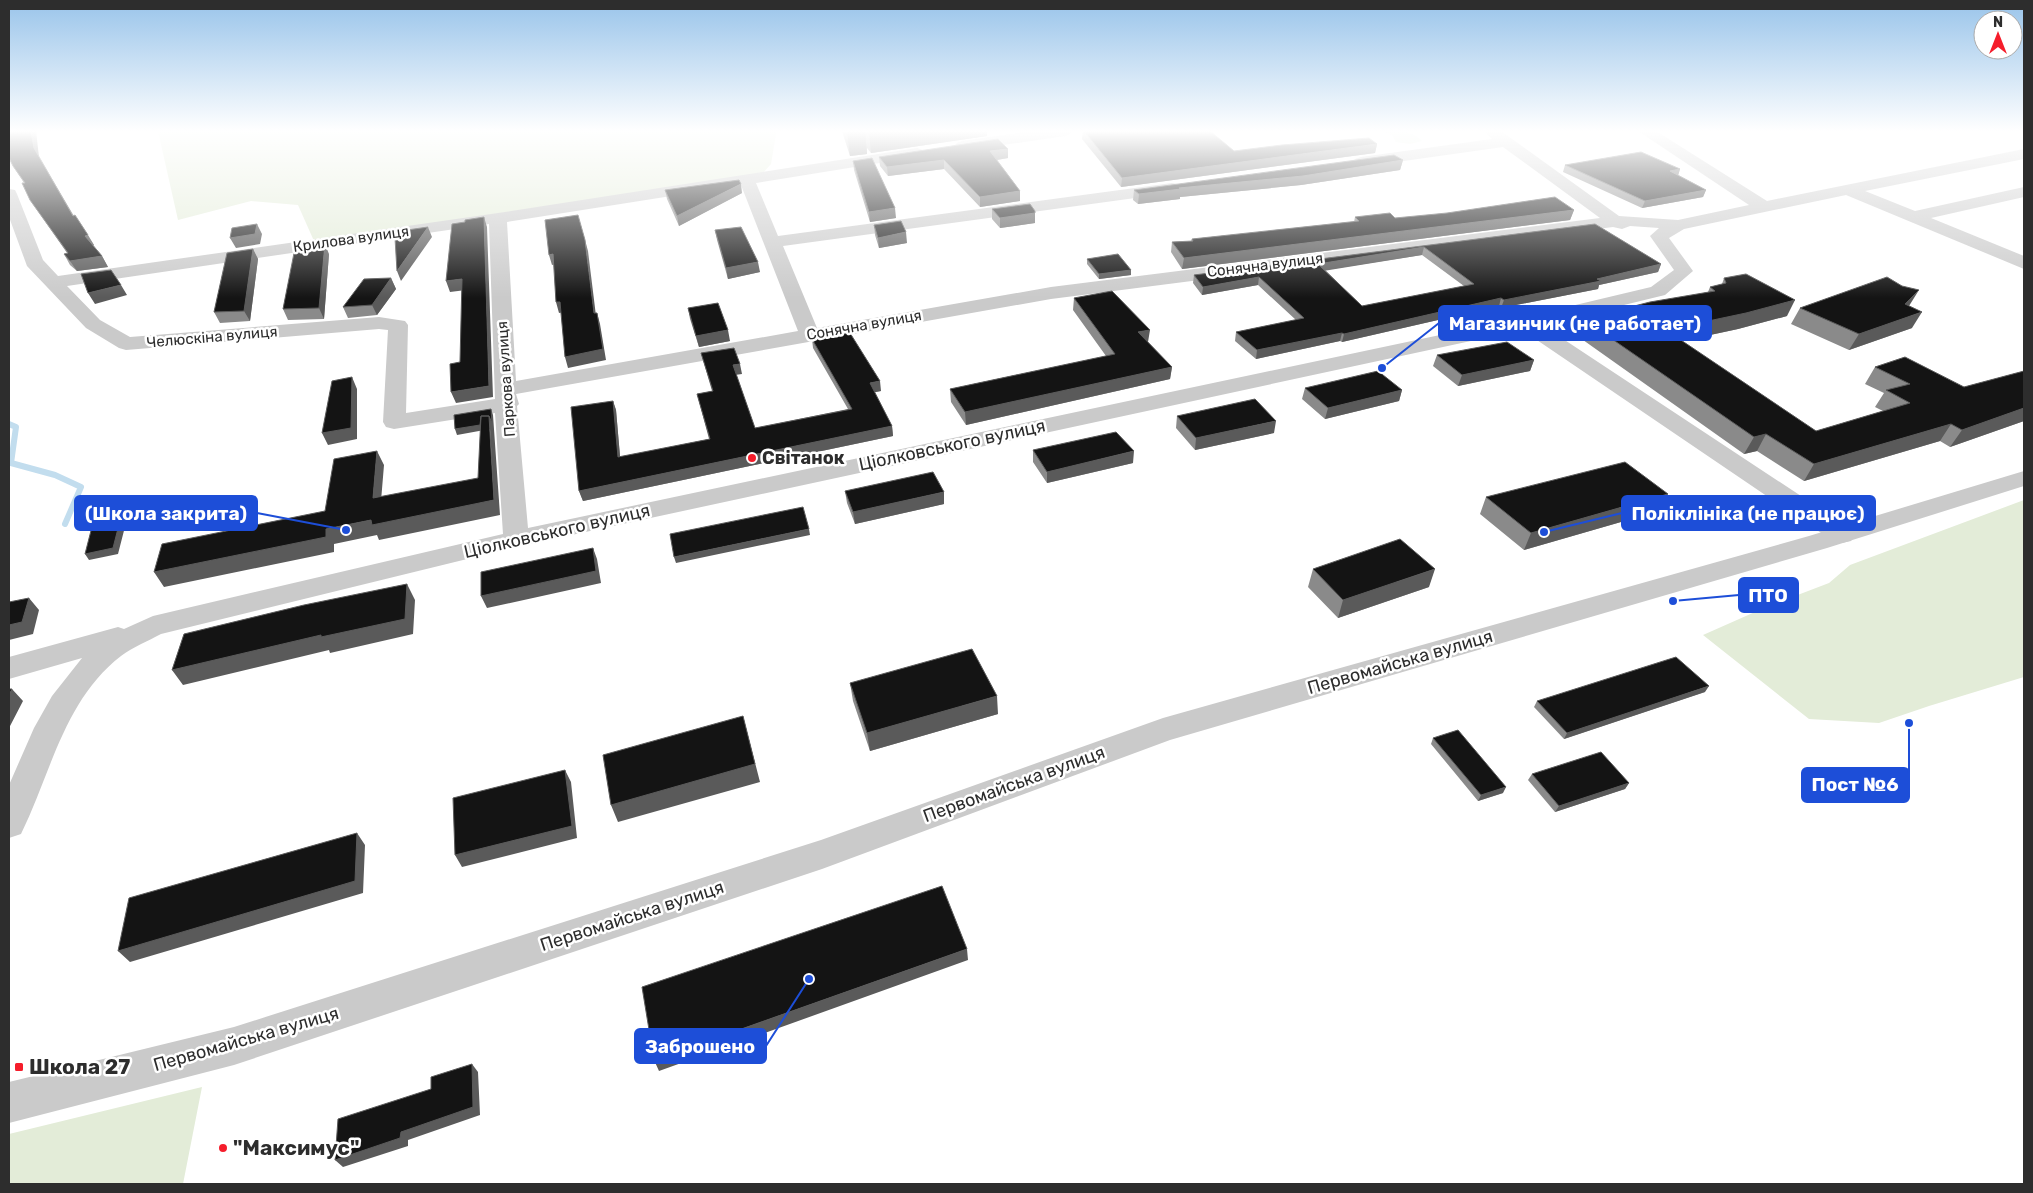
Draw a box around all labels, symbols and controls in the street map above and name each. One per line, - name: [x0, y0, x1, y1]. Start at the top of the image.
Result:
- north arrow: [1973, 10, 2023, 60]
- text: N: [1993, 14, 2003, 31]
- street label: Крилова вулиця: [292, 222, 410, 256]
- street label: Сонячна вулиця: [1206, 249, 1324, 281]
- street label: Сонячна вулиця: [805, 306, 923, 344]
- callout: Магазинчик (не работает): [1439, 306, 1711, 340]
- text: Магазинчик (не работает): [1449, 312, 1701, 335]
- street label: Паркова вулиця: [493, 320, 519, 438]
- street label: Челюскіна вулиця: [146, 322, 278, 352]
- street label: Ціолковського вулиця: [857, 414, 1047, 476]
- place label: Світанок: [762, 447, 845, 469]
- marker: Світанок: [746, 452, 758, 464]
- callout: (Школа закрита): [75, 496, 257, 530]
- callout: Поліклініка (не працює): [1622, 496, 1875, 530]
- street label: Ціолковського вулиця: [462, 499, 652, 563]
- text: (Школа закрита): [85, 502, 247, 525]
- text: Поліклініка (не працює): [1631, 502, 1865, 525]
- callout: ПТО: [1739, 578, 1798, 612]
- text: ПТО: [1748, 584, 1788, 607]
- street label: Первомайська вулиця: [1305, 625, 1495, 699]
- street label: Первомайська вулиця: [920, 741, 1108, 827]
- callout: Пост №6: [1802, 768, 1909, 802]
- text: Пост №6: [1811, 773, 1899, 796]
- street label: Первомайська вулиця: [537, 876, 727, 956]
- street label: Первомайська вулиця: [151, 1002, 341, 1076]
- callout: Заброшено: [635, 1029, 766, 1063]
- text: Заброшено: [645, 1035, 755, 1058]
- place label: Школа 27: [29, 1054, 130, 1079]
- marker: Школа 27: [13, 1061, 25, 1073]
- place label: "Максимус": [233, 1135, 359, 1160]
- marker: "Максимус": [217, 1142, 229, 1154]

